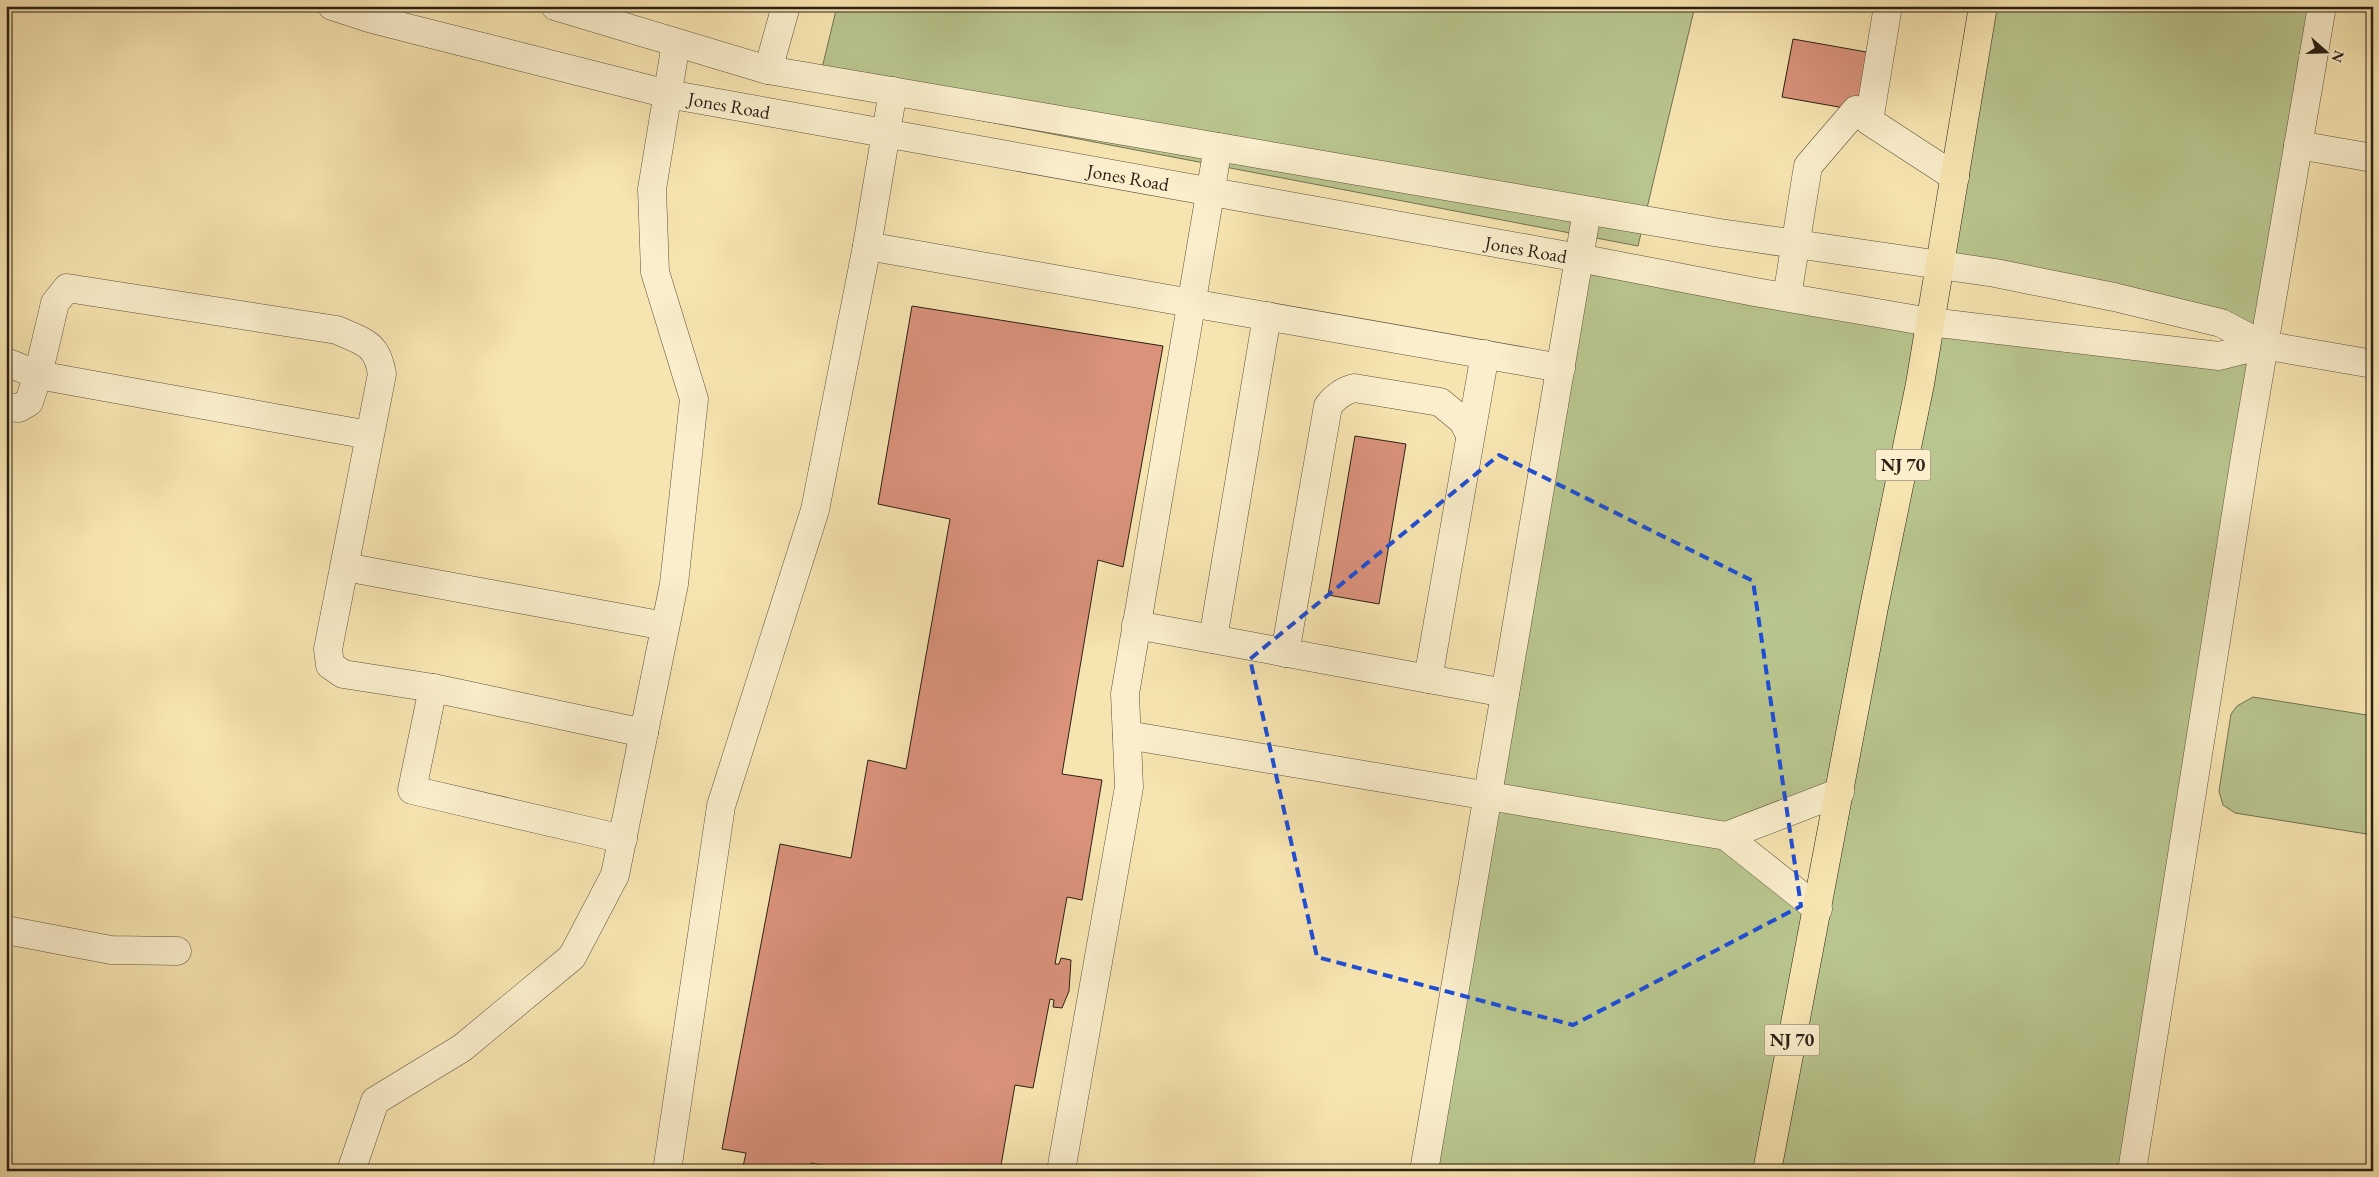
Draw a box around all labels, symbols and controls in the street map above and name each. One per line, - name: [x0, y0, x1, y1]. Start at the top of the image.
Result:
- north arrow: [2302, 28, 2352, 78]
- text: N: [2328, 48, 2349, 65]
- street label: Jones Road: [684, 86, 772, 125]
- street label: Jones Road: [1083, 158, 1171, 197]
- street label: Jones Road: [1481, 230, 1569, 269]
- road number: NJ 70: [1876, 450, 1930, 480]
- road number: NJ 70: [1764, 1024, 1820, 1056]

